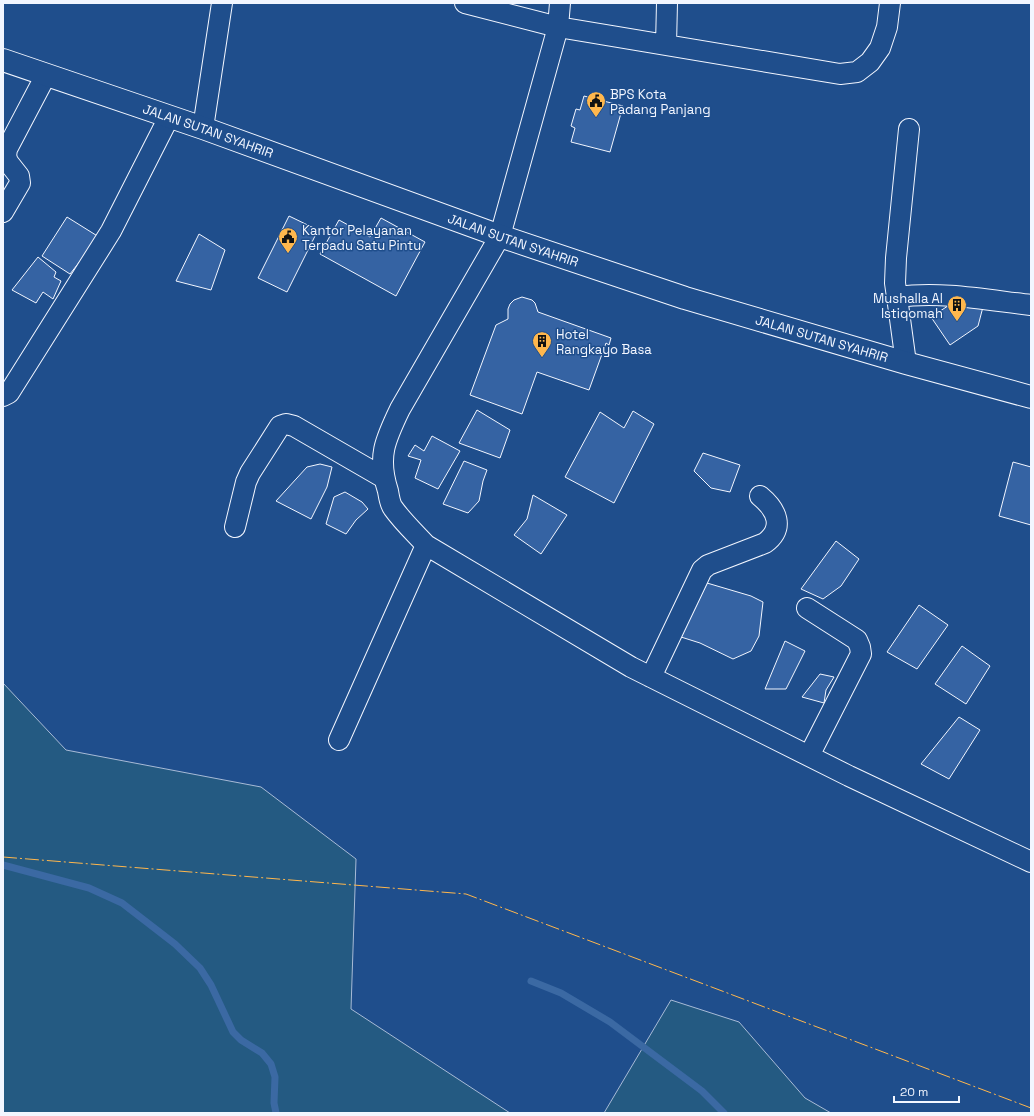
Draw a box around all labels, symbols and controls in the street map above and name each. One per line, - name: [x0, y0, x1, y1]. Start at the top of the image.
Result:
- place label: BPS Kota Padang Panjang: [610, 86, 711, 118]
- public building icon: BPS Kota Padang Panjang: [585, 90, 607, 118]
- street label: JALAN SUTAN SYAHRIR: [141, 100, 276, 162]
- street label: JALAN SUTAN SYAHRIR: [445, 210, 581, 271]
- place label: Kantor Pelayanan Terpadu Satu Pintu: [302, 222, 421, 254]
- public building icon: Kantor Pelayanan Terpadu Satu Pintu: [277, 226, 299, 254]
- place label: Mushalla Al Istiqomah: [873, 290, 943, 322]
- building icon: Mushalla Al Istiqomah: [946, 294, 968, 322]
- street label: JALAN SUTAN SYAHRIR: [753, 311, 890, 366]
- place label: Hotel Rangkayo Basa: [556, 326, 652, 358]
- building icon: Hotel Rangkayo Basa: [531, 330, 553, 358]
- scale bar: [894, 1078, 959, 1104]
- text: 20 m: [900, 1084, 928, 1100]

